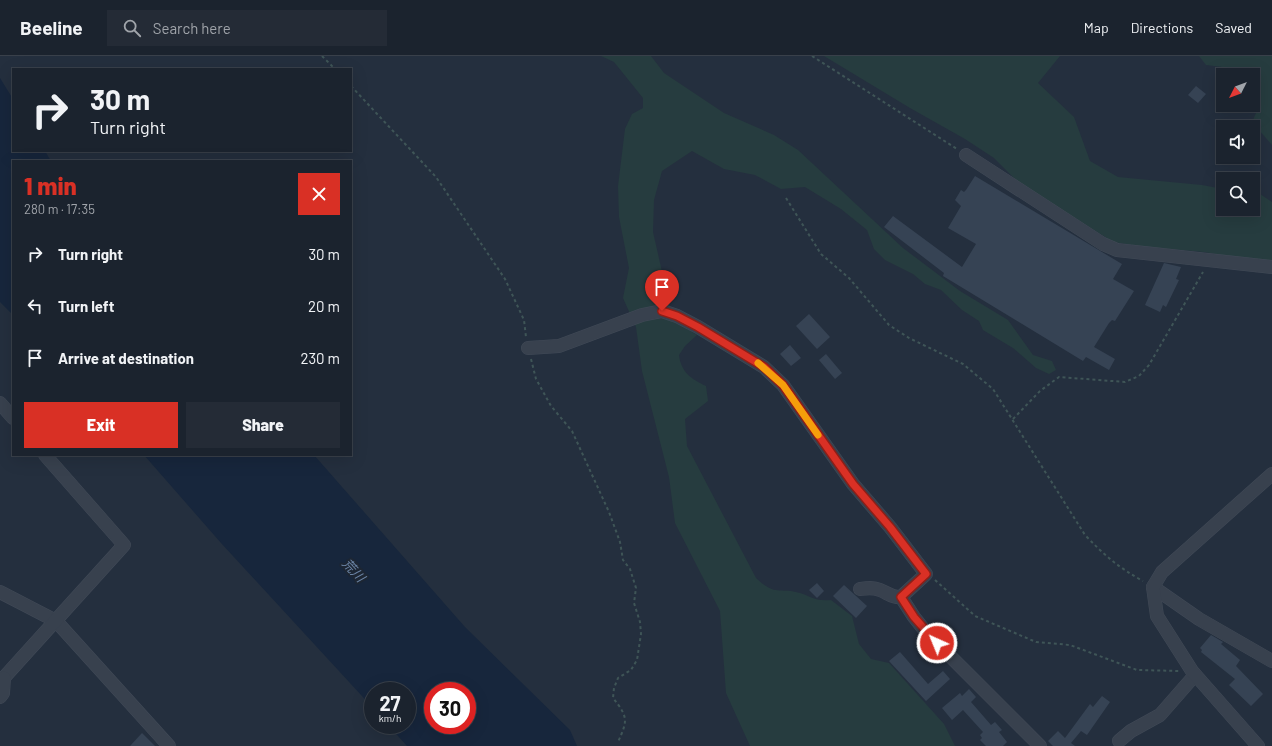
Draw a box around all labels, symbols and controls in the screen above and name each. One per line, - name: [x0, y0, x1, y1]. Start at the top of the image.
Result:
- search box: [107, 10, 387, 46]
- text: Beeline: [20, 16, 83, 39]
- icon: search: [121, 17, 143, 39]
- text: Search here: [153, 19, 231, 37]
- text: Map: [1084, 19, 1109, 36]
- text: Directions: [1131, 19, 1193, 36]
- text: Saved: [1215, 19, 1252, 36]
- north arrow: [1216, 68, 1260, 112]
- map controls: [1216, 68, 1260, 216]
- text: 30 m: [90, 82, 150, 116]
- icon: right: [24, 84, 76, 136]
- text: Turn right: [90, 116, 166, 138]
- button: sound: [1216, 120, 1260, 164]
- text: 1 min: [24, 171, 77, 200]
- button: search: [1216, 172, 1260, 216]
- button: close: [298, 173, 340, 215]
- text: 280 m · 17:35: [24, 201, 95, 217]
- icon: right: [24, 243, 46, 265]
- text: Turn right: [58, 245, 123, 263]
- text: 30 m: [308, 245, 340, 263]
- pin: [645, 270, 679, 311]
- icon: arrive: [651, 276, 673, 298]
- icon: left: [24, 295, 46, 317]
- text: Turn left: [58, 297, 114, 315]
- text: 20 m: [308, 297, 340, 315]
- icon: arrive: [24, 347, 46, 369]
- text: Arrive at destination: [58, 349, 194, 367]
- text: 230 m: [300, 349, 340, 367]
- button: Exit: [24, 402, 178, 448]
- button: Share: [186, 402, 340, 448]
- water label: 荒川: [339, 555, 370, 586]
- position arrow: [916, 622, 958, 664]
- speed limit sign: 30: [424, 682, 476, 734]
- text: 27: [379, 691, 401, 715]
- text: km/h: [379, 712, 401, 724]

